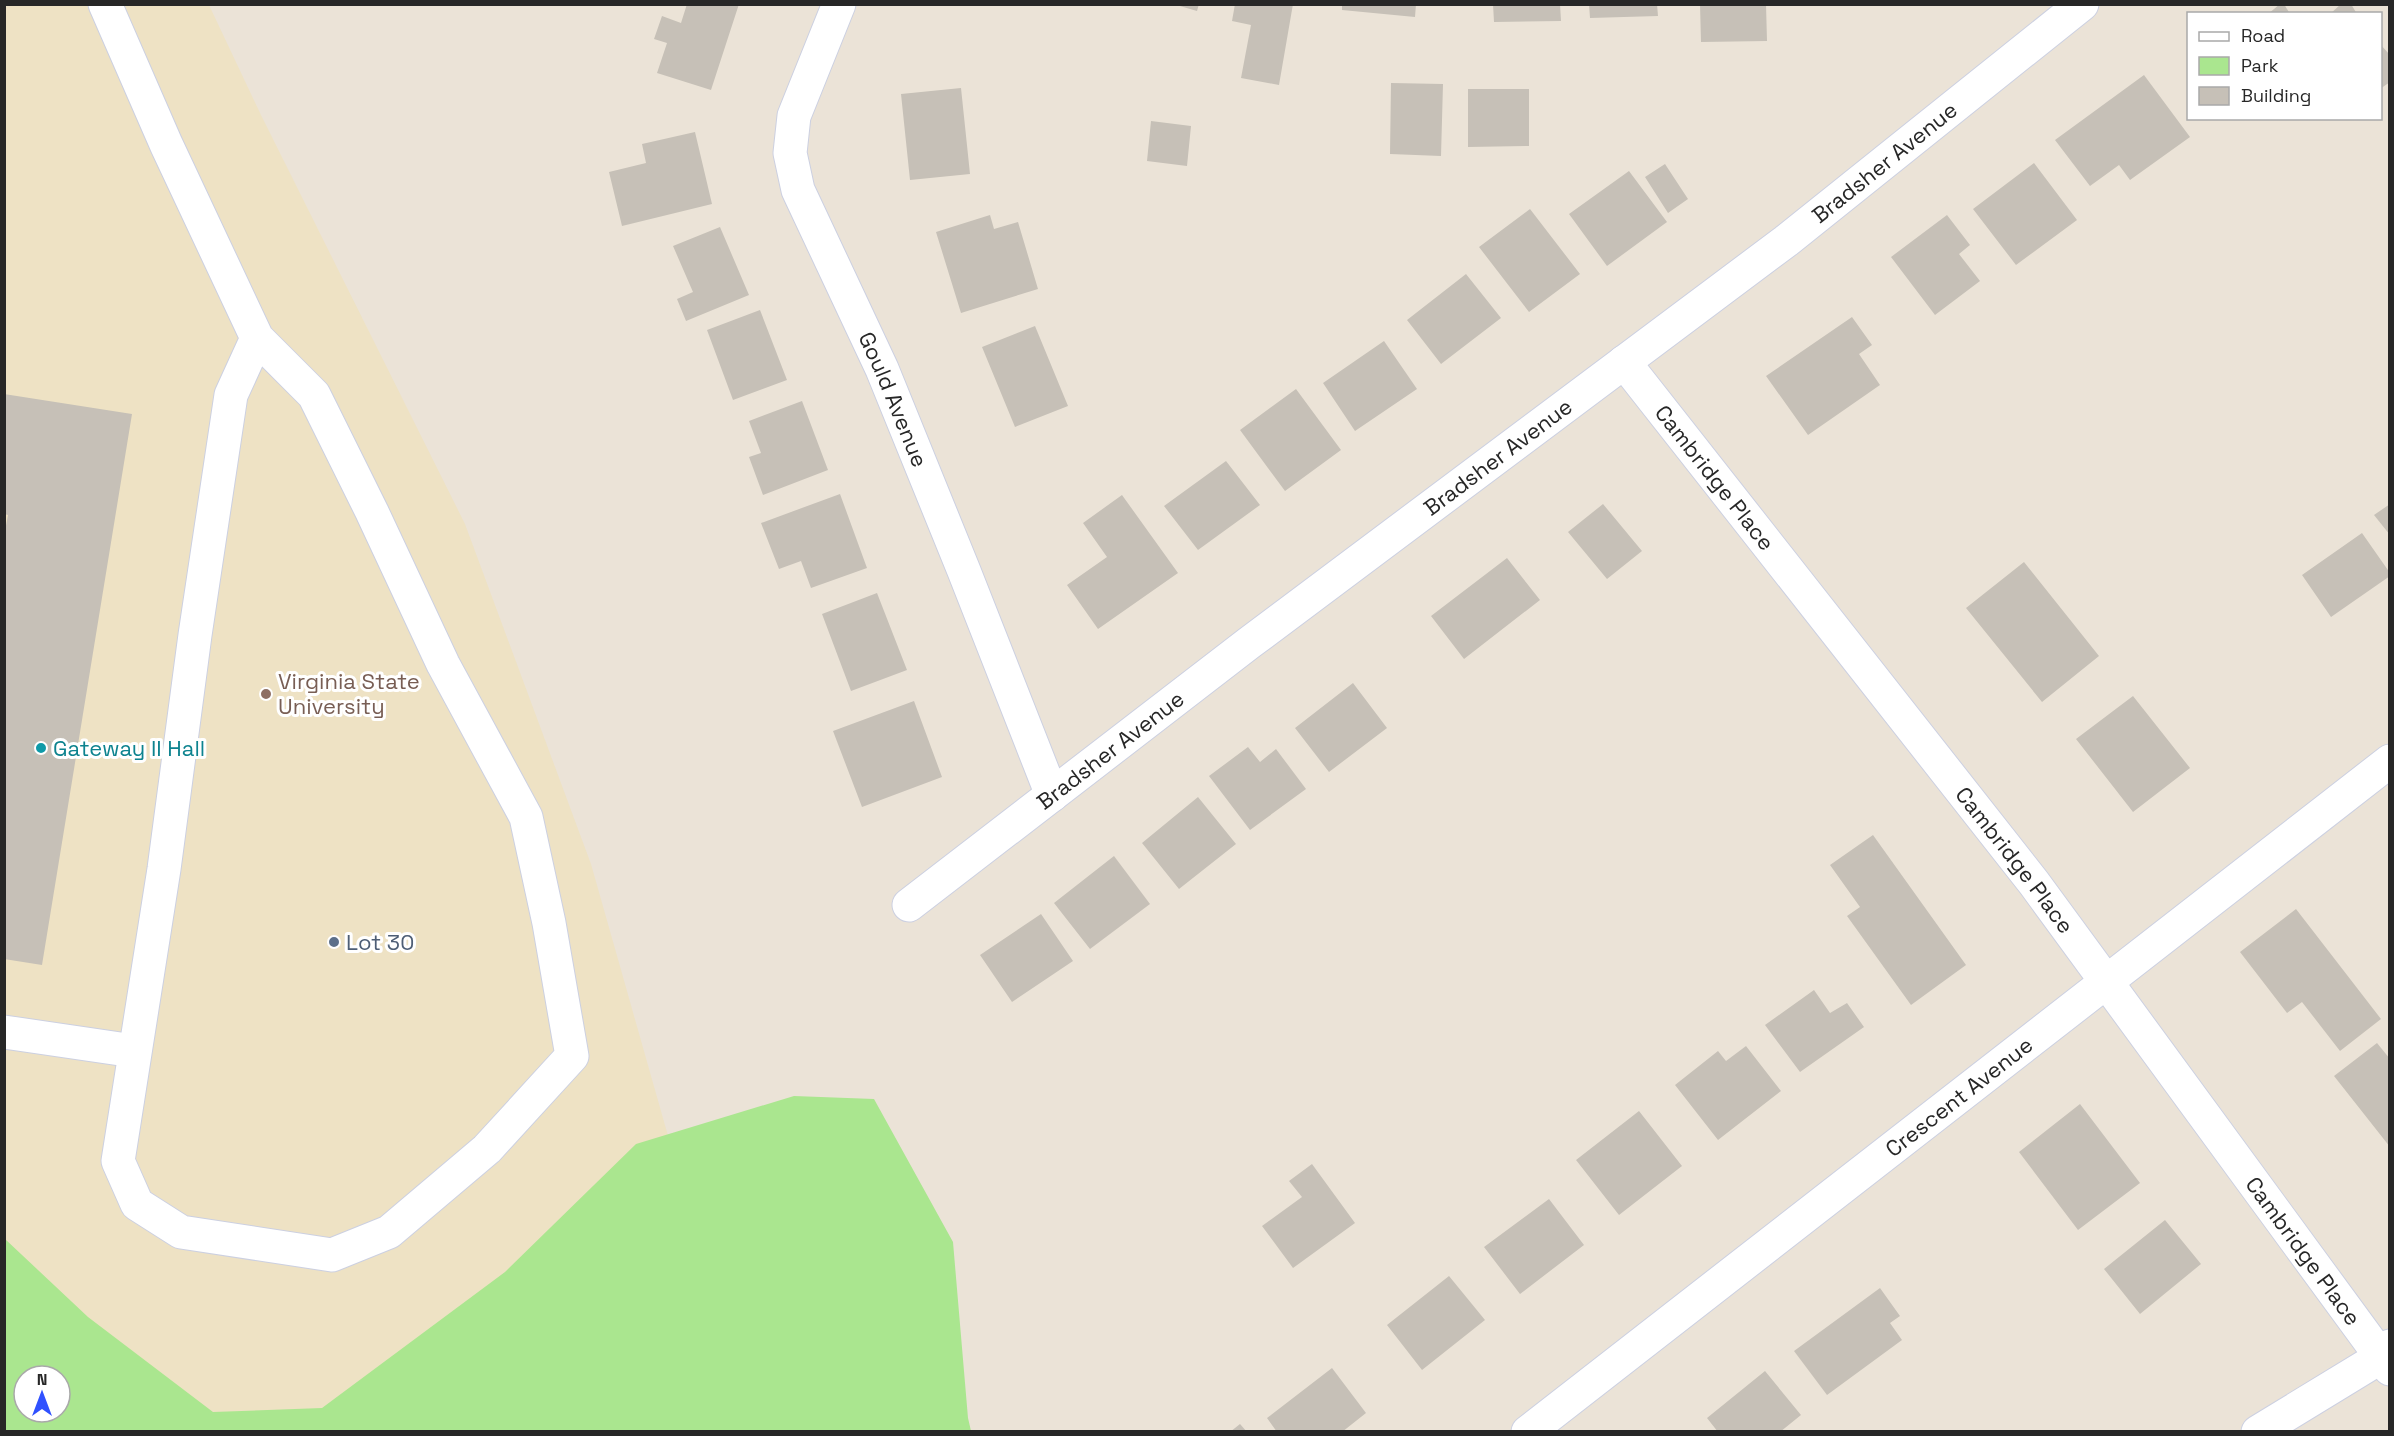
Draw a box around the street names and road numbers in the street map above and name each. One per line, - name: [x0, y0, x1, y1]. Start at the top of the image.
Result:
- street label: Bradsher Avenue: [1806, 96, 1963, 229]
- street label: Gould Avenue: [852, 327, 934, 471]
- street label: Bradsher Avenue: [1418, 392, 1578, 521]
- street label: Cambridge Place: [1649, 399, 1781, 556]
- street label: Bradsher Avenue: [1031, 684, 1189, 816]
- street label: Cambridge Place: [1950, 781, 2080, 939]
- street label: Crescent Avenue: [1880, 1031, 2038, 1163]
- street label: Cambridge Place: [2240, 1171, 2367, 1331]

